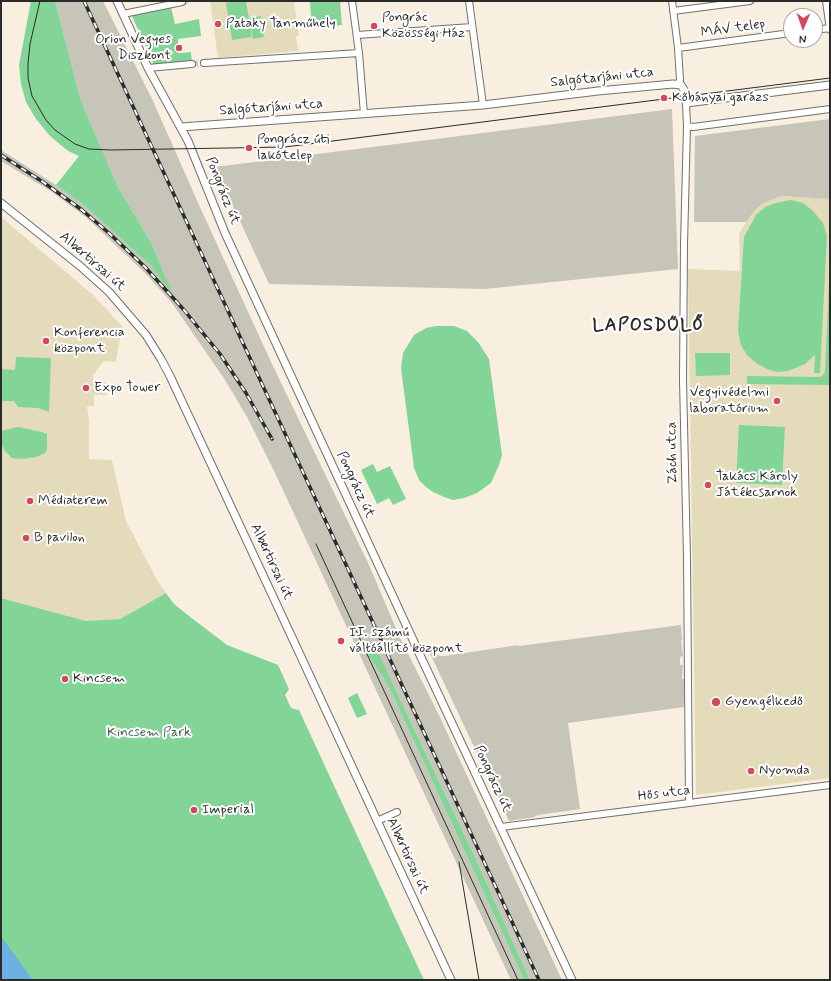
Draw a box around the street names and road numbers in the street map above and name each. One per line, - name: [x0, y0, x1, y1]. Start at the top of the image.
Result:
- street label: MÁV telep: [700, 16, 766, 42]
- street label: Salgótarjáni utca: [550, 64, 654, 92]
- street label: Salgótarjáni utca: [219, 96, 323, 120]
- street label: Pongrácz út: [201, 155, 243, 227]
- street label: Albertirsai út: [55, 229, 129, 295]
- street label: Zách utca: [664, 422, 682, 484]
- street label: Pongrácz út: [332, 449, 378, 521]
- street label: Albertirsai út: [246, 521, 296, 603]
- street label: Pongrácz út: [469, 743, 515, 815]
- street label: Hős utca: [637, 782, 691, 806]
- street label: Albertirsai út: [382, 815, 432, 897]

